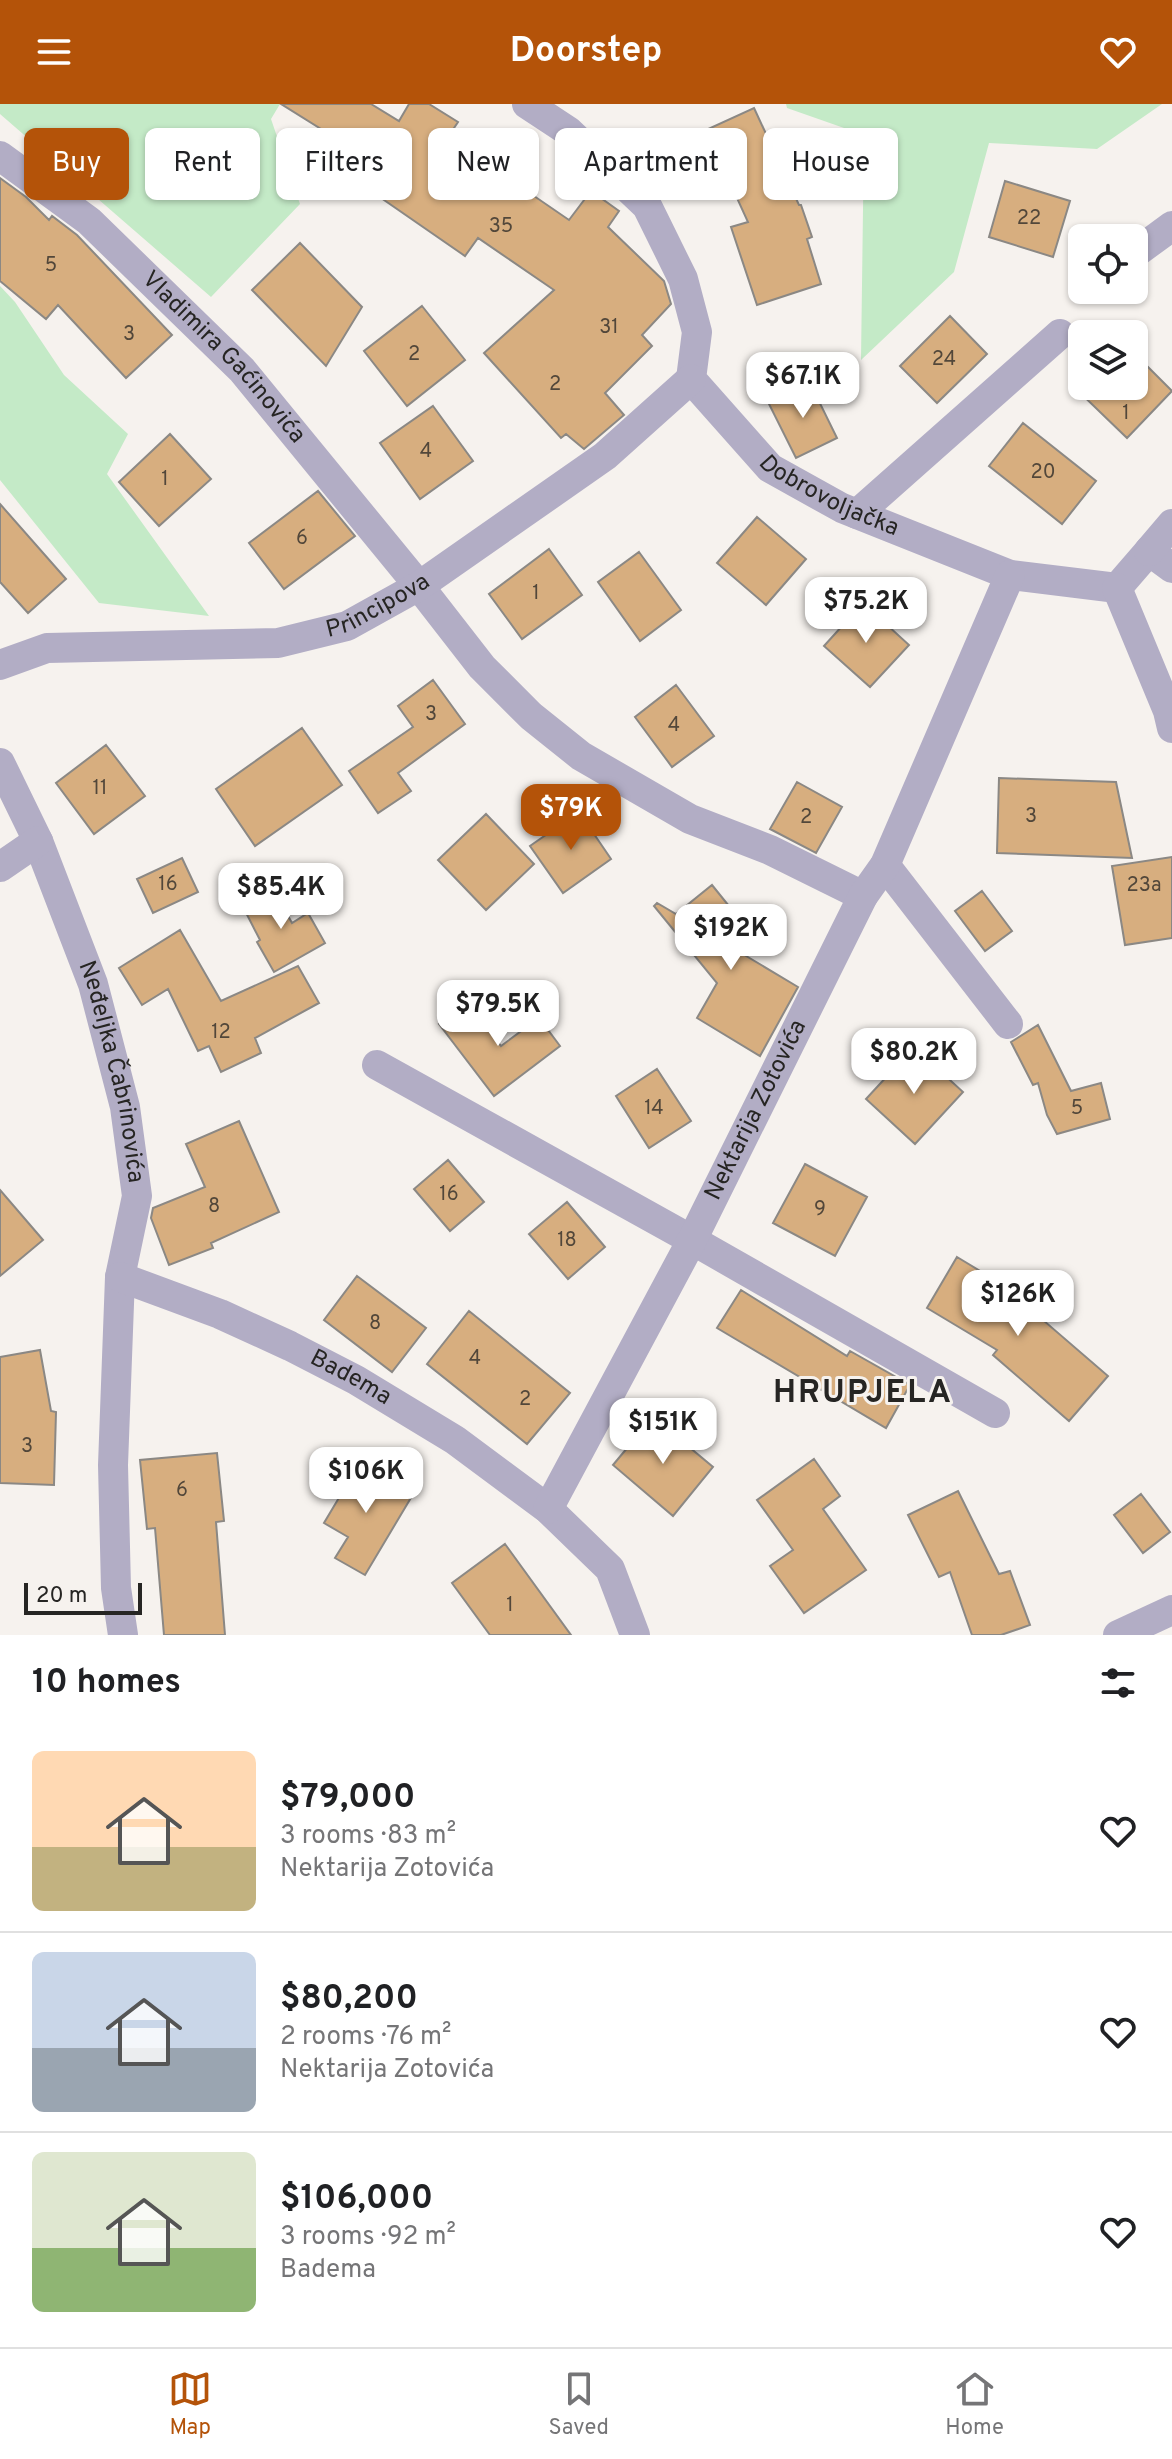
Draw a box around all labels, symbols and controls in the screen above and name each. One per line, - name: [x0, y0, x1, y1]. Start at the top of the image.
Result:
- text: Doorstep: [510, 29, 662, 75]
- icon: menu: [32, 30, 76, 74]
- icon: heart: [1096, 30, 1140, 74]
- chip: Buy: [24, 128, 129, 200]
- chip: Rent: [145, 128, 260, 200]
- chip: Filters: [276, 128, 412, 200]
- chip: New: [428, 128, 539, 200]
- chip: Apartment: [555, 128, 747, 200]
- chip: House: [763, 128, 898, 200]
- house number: 22: [1017, 206, 1041, 232]
- house number: 35: [489, 214, 513, 240]
- map controls: [1068, 224, 1148, 400]
- button: locate: [1068, 224, 1148, 304]
- house number: 5: [45, 253, 57, 279]
- street label: Vladimira Gaćinovića: [135, 265, 311, 450]
- house number: 31: [599, 315, 619, 341]
- button: layers: [1068, 320, 1148, 400]
- house number: 3: [123, 322, 135, 348]
- house number: 2: [408, 342, 420, 368]
- house number: 24: [932, 347, 956, 373]
- pin: $67.1K: [738, 352, 868, 420]
- text: $67.1K: [764, 361, 842, 394]
- house number: 2: [549, 372, 561, 398]
- house number: 1: [1122, 401, 1130, 427]
- house number: 4: [420, 439, 432, 465]
- street label: Dobrovoljačka: [751, 450, 903, 544]
- house number: 20: [1030, 460, 1056, 486]
- house number: 1: [161, 467, 169, 493]
- house number: 6: [296, 526, 308, 552]
- street label: Principova: [323, 568, 436, 646]
- pin: $75.2K: [801, 577, 931, 645]
- house number: 1: [532, 581, 540, 607]
- text: $75.2K: [823, 586, 909, 619]
- house number: 3: [425, 702, 437, 728]
- house number: 4: [668, 713, 680, 739]
- house number: 11: [93, 776, 107, 802]
- pin: $79K: [524, 784, 618, 852]
- text: $79K: [539, 793, 603, 826]
- house number: 3: [1025, 804, 1037, 830]
- house number: 2: [800, 805, 812, 831]
- pin: $85.4K: [216, 863, 346, 931]
- house number: 16: [158, 872, 178, 898]
- text: $85.4K: [236, 872, 326, 905]
- house number: 23a: [1127, 873, 1161, 899]
- pin: $192K: [675, 904, 787, 972]
- text: $192K: [693, 913, 769, 946]
- street label: Neđeljka Čabrinovića: [71, 957, 150, 1185]
- pin: $79.5K: [433, 980, 563, 1048]
- text: $79.5K: [455, 989, 541, 1022]
- street label: Nektarija Zotovića: [699, 1015, 814, 1206]
- house number: 12: [211, 1020, 231, 1046]
- pin: $80.2K: [849, 1028, 979, 1096]
- text: $80.2K: [869, 1037, 959, 1070]
- house number: 14: [644, 1096, 664, 1122]
- house number: 5: [1071, 1096, 1083, 1122]
- house number: 16: [439, 1182, 459, 1208]
- house number: 8: [208, 1194, 220, 1220]
- house number: 9: [814, 1197, 826, 1223]
- house number: 18: [557, 1228, 577, 1254]
- pin: $126K: [962, 1270, 1074, 1338]
- text: $126K: [980, 1279, 1056, 1312]
- house number: 8: [369, 1311, 381, 1337]
- street label: Badema: [305, 1344, 397, 1413]
- house number: 4: [469, 1346, 481, 1372]
- district label: HRUPJELA: [773, 1374, 953, 1414]
- house number: 2: [519, 1387, 531, 1413]
- pin: $151K: [607, 1398, 719, 1466]
- text: $151K: [628, 1407, 698, 1440]
- house number: 3: [21, 1434, 33, 1460]
- pin: $106K: [310, 1447, 422, 1515]
- text: $106K: [327, 1456, 405, 1489]
- house number: 6: [176, 1478, 188, 1504]
- scale bar: [24, 1579, 142, 1615]
- text: 20 m: [36, 1583, 87, 1610]
- house number: 1: [506, 1593, 514, 1619]
- icon: filters: [1096, 1661, 1140, 1705]
- text: 10 homes: [32, 1662, 181, 1705]
- text: $79,000: [280, 1777, 415, 1820]
- icon: home: [96, 1783, 192, 1879]
- icon: heart: [1096, 1809, 1140, 1853]
- text: 3 rooms · 83 m²: [280, 1820, 456, 1853]
- text: Nektarija Zotovića: [280, 1853, 494, 1886]
- text: $80,200: [280, 1978, 418, 2021]
- icon: home: [96, 1984, 192, 2080]
- icon: heart: [1096, 2010, 1140, 2054]
- text: 2 rooms · 76 m²: [280, 2021, 452, 2054]
- text: Nektarija Zotovića: [280, 2054, 494, 2087]
- text: $106,000: [280, 2178, 433, 2221]
- icon: home: [96, 2184, 192, 2280]
- icon: heart: [1096, 2210, 1140, 2254]
- text: 3 rooms · 92 m²: [280, 2221, 456, 2254]
- text: Badema: [280, 2254, 376, 2287]
- tab: Map: [168, 2367, 212, 2442]
- tab: Saved: [549, 2367, 609, 2442]
- tab: Home: [945, 2367, 1004, 2442]

